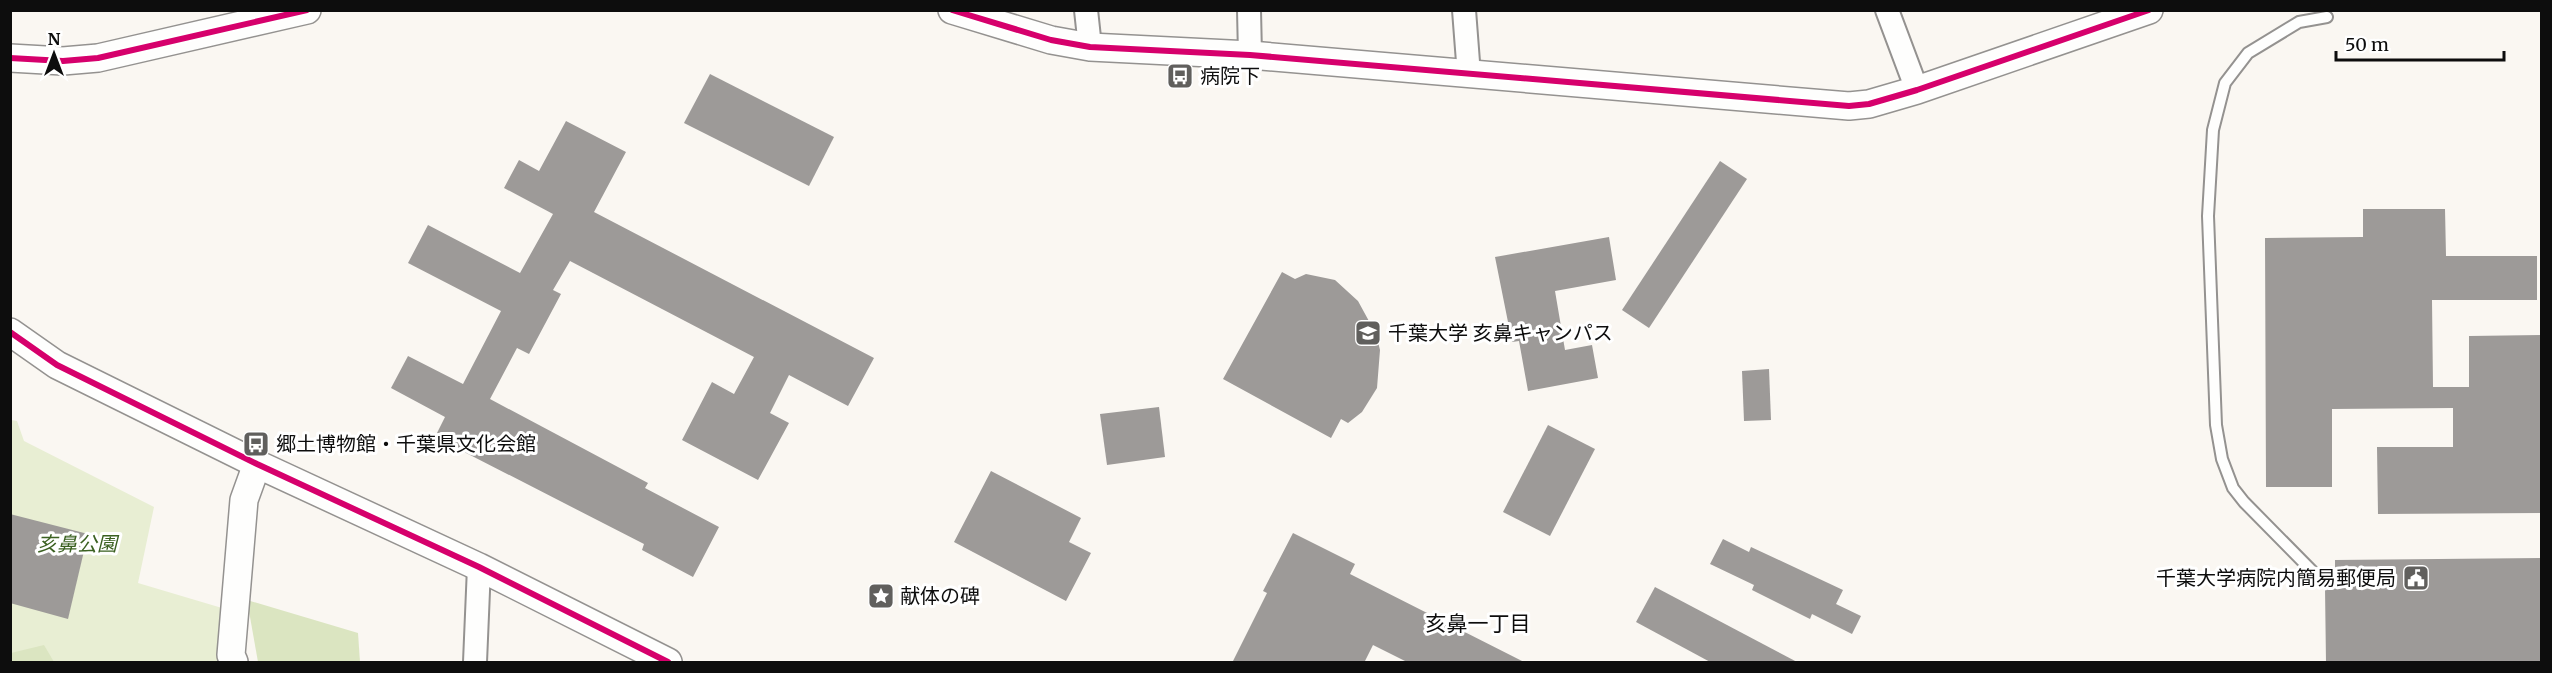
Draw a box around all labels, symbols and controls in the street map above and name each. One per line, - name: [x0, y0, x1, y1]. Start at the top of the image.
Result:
- north arrow: [24, 24, 84, 84]
- scale bar: [2336, 24, 2504, 62]
- text: N: [48, 29, 61, 49]
- text: 50 m: [2345, 33, 2389, 56]
- bus stop icon: 病院下: [1165, 61, 1195, 91]
- place label: 病院下: [1200, 63, 1260, 88]
- school or university icon: 千葉大学 亥鼻キャンパス: [1353, 318, 1383, 348]
- place label: 千葉大学 亥鼻キャンパス: [1388, 320, 1613, 345]
- bus stop icon: 郷土博物館・千葉県文化会館: [241, 429, 271, 459]
- place label: 郷土博物館・千葉県文化会館: [276, 431, 536, 456]
- park label: 亥鼻公園: [37, 531, 120, 556]
- public building icon: 千葉大学病院内簡易郵便局: [2401, 563, 2431, 593]
- place label: 千葉大学病院内簡易郵便局: [2156, 565, 2396, 590]
- place icon: 献体の碑: [866, 581, 896, 611]
- place label: 献体の碑: [900, 583, 980, 608]
- district label: 亥鼻一丁目: [1426, 610, 1531, 637]

